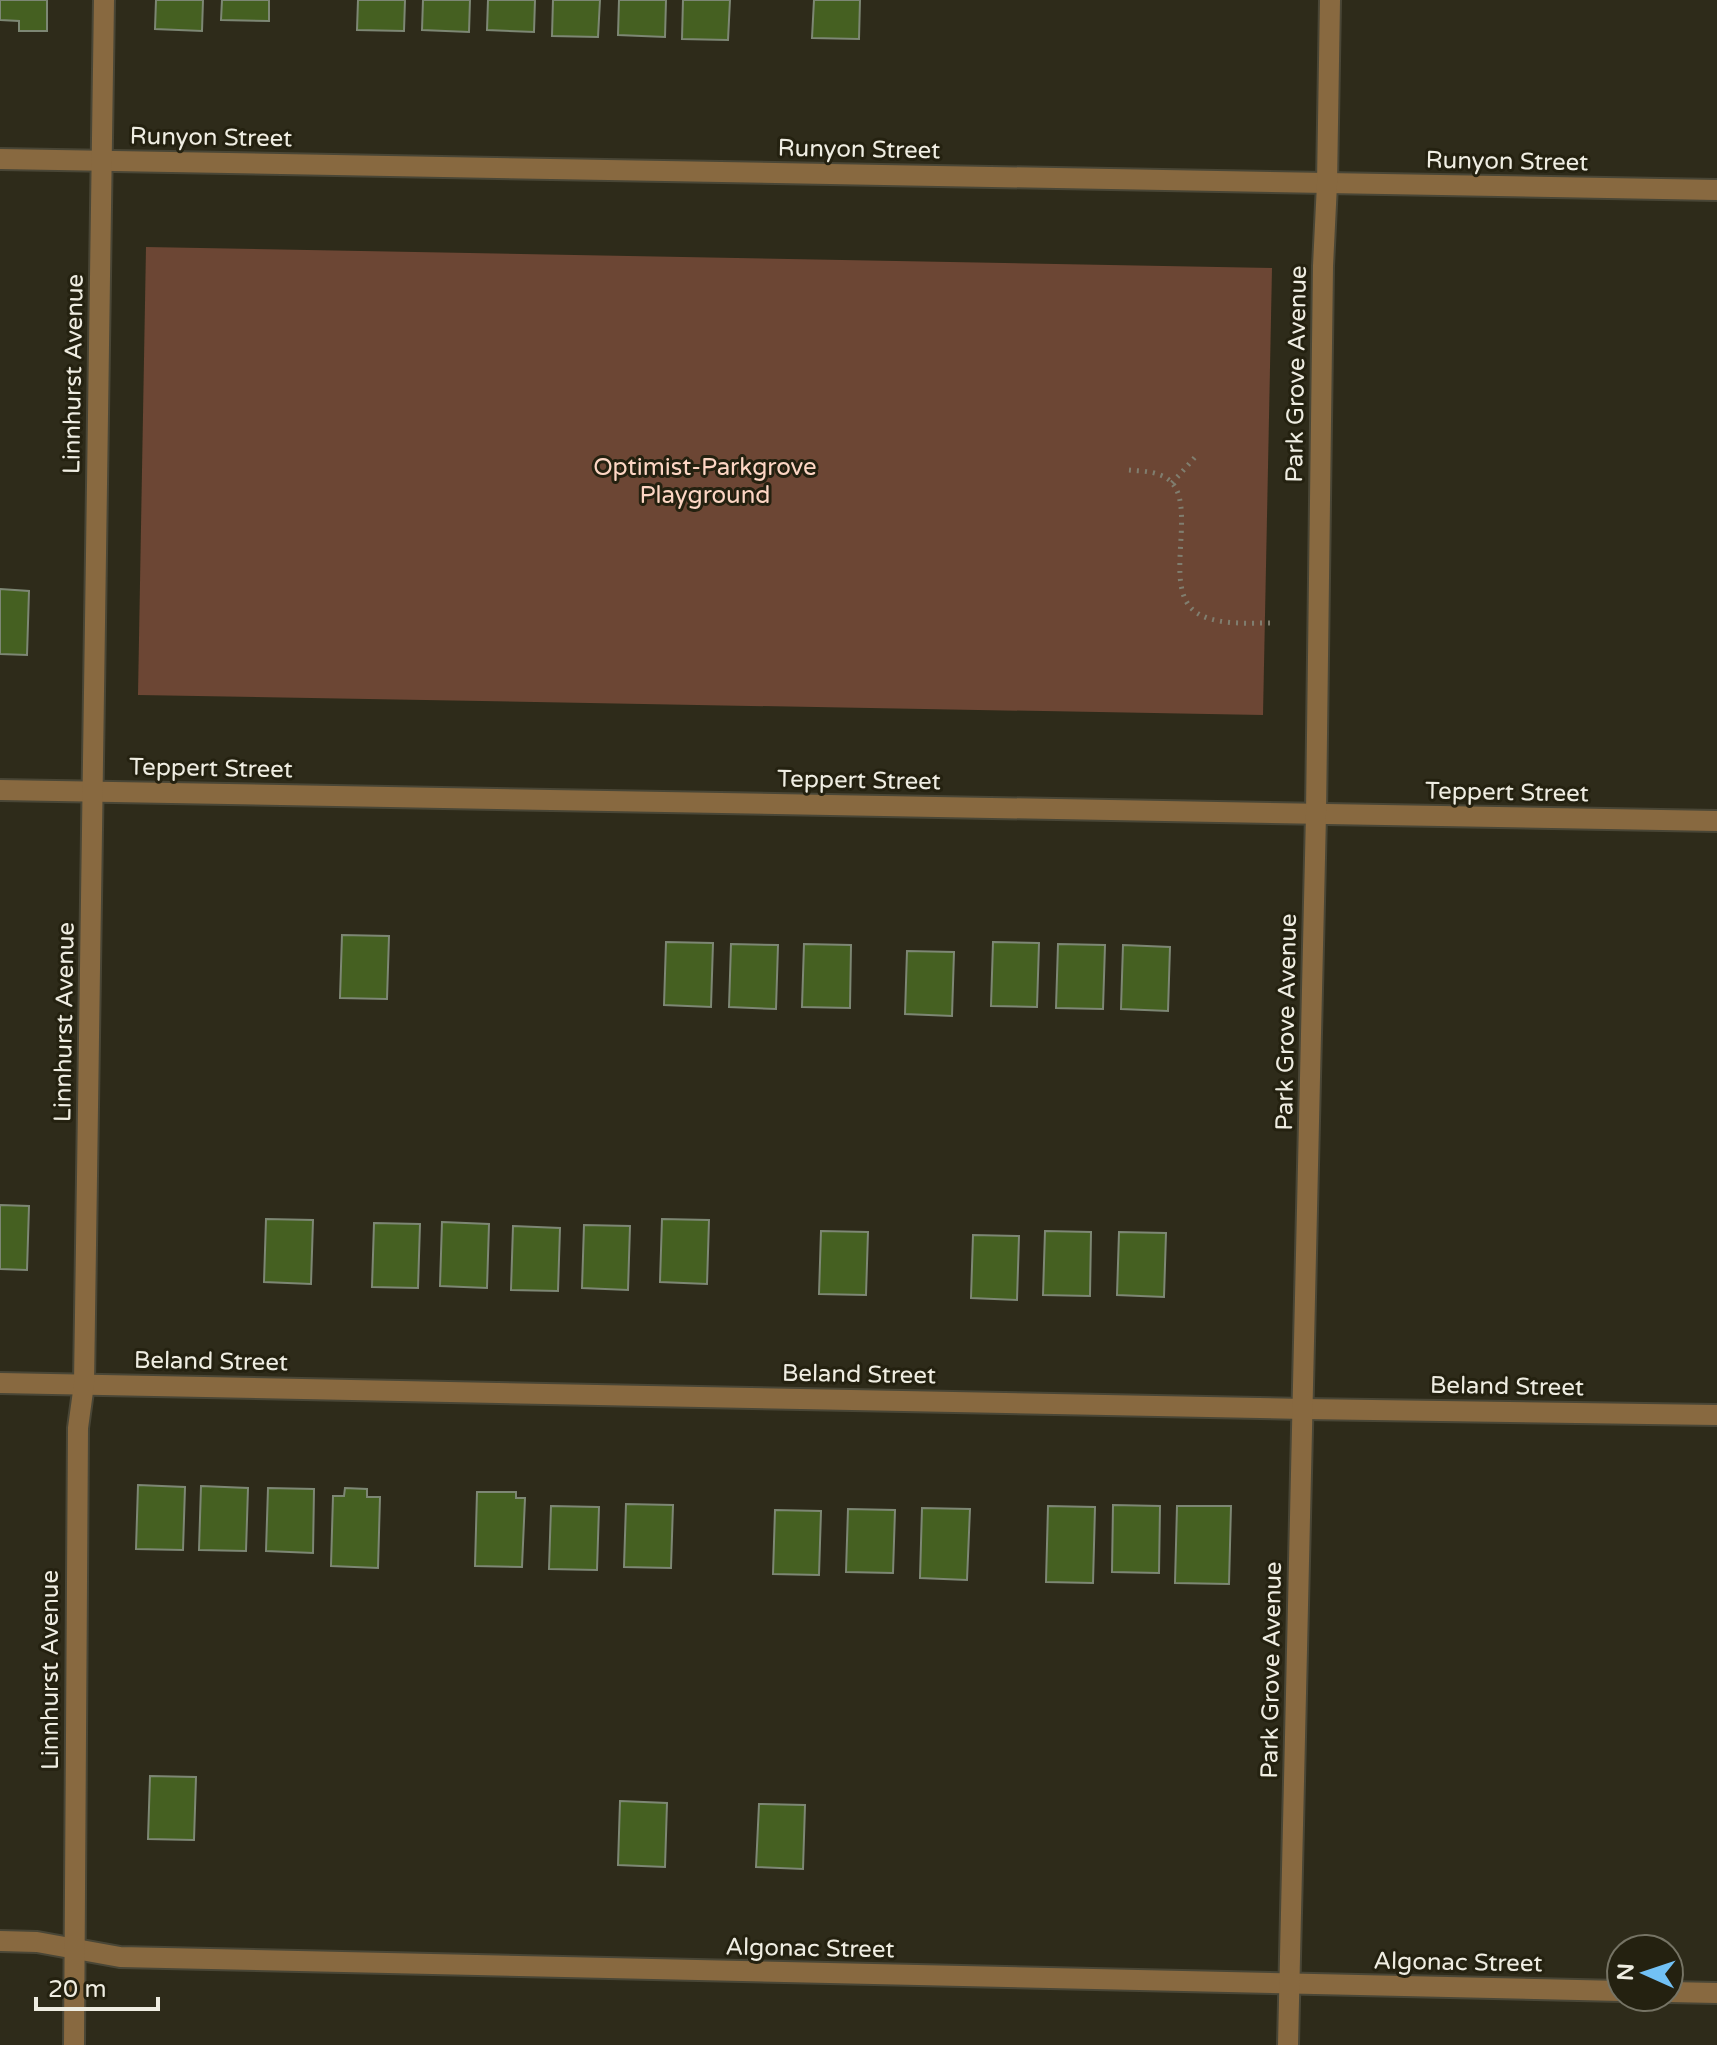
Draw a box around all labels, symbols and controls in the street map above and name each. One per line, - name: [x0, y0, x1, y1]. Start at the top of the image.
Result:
- street label: Runyon Street: [129, 122, 293, 153]
- street label: Runyon Street: [777, 134, 941, 165]
- street label: Runyon Street: [1425, 146, 1589, 177]
- street label: Park Grove Avenue: [1280, 265, 1313, 483]
- street label: Linnhurst Avenue: [57, 274, 90, 474]
- park label: Optimist-Parkgrove Playground: [593, 453, 817, 510]
- street label: Teppert Street: [129, 753, 293, 784]
- street label: Teppert Street: [777, 765, 941, 796]
- street label: Teppert Street: [1425, 777, 1589, 808]
- street label: Park Grove Avenue: [1270, 913, 1303, 1131]
- street label: Linnhurst Avenue: [48, 922, 81, 1122]
- street label: Beland Street: [134, 1346, 288, 1377]
- street label: Beland Street: [782, 1359, 936, 1390]
- street label: Beland Street: [1430, 1371, 1584, 1402]
- street label: Park Grove Avenue: [1255, 1561, 1288, 1779]
- street label: Linnhurst Avenue: [36, 1570, 65, 1770]
- street label: Algonac Street: [725, 1933, 895, 1964]
- north arrow: [1605, 1933, 1685, 2013]
- street label: Algonac Street: [1373, 1947, 1543, 1978]
- scale bar: [36, 1961, 158, 2011]
- text: N: [1613, 1963, 1639, 1982]
- text: 20 m: [48, 1975, 106, 2004]

